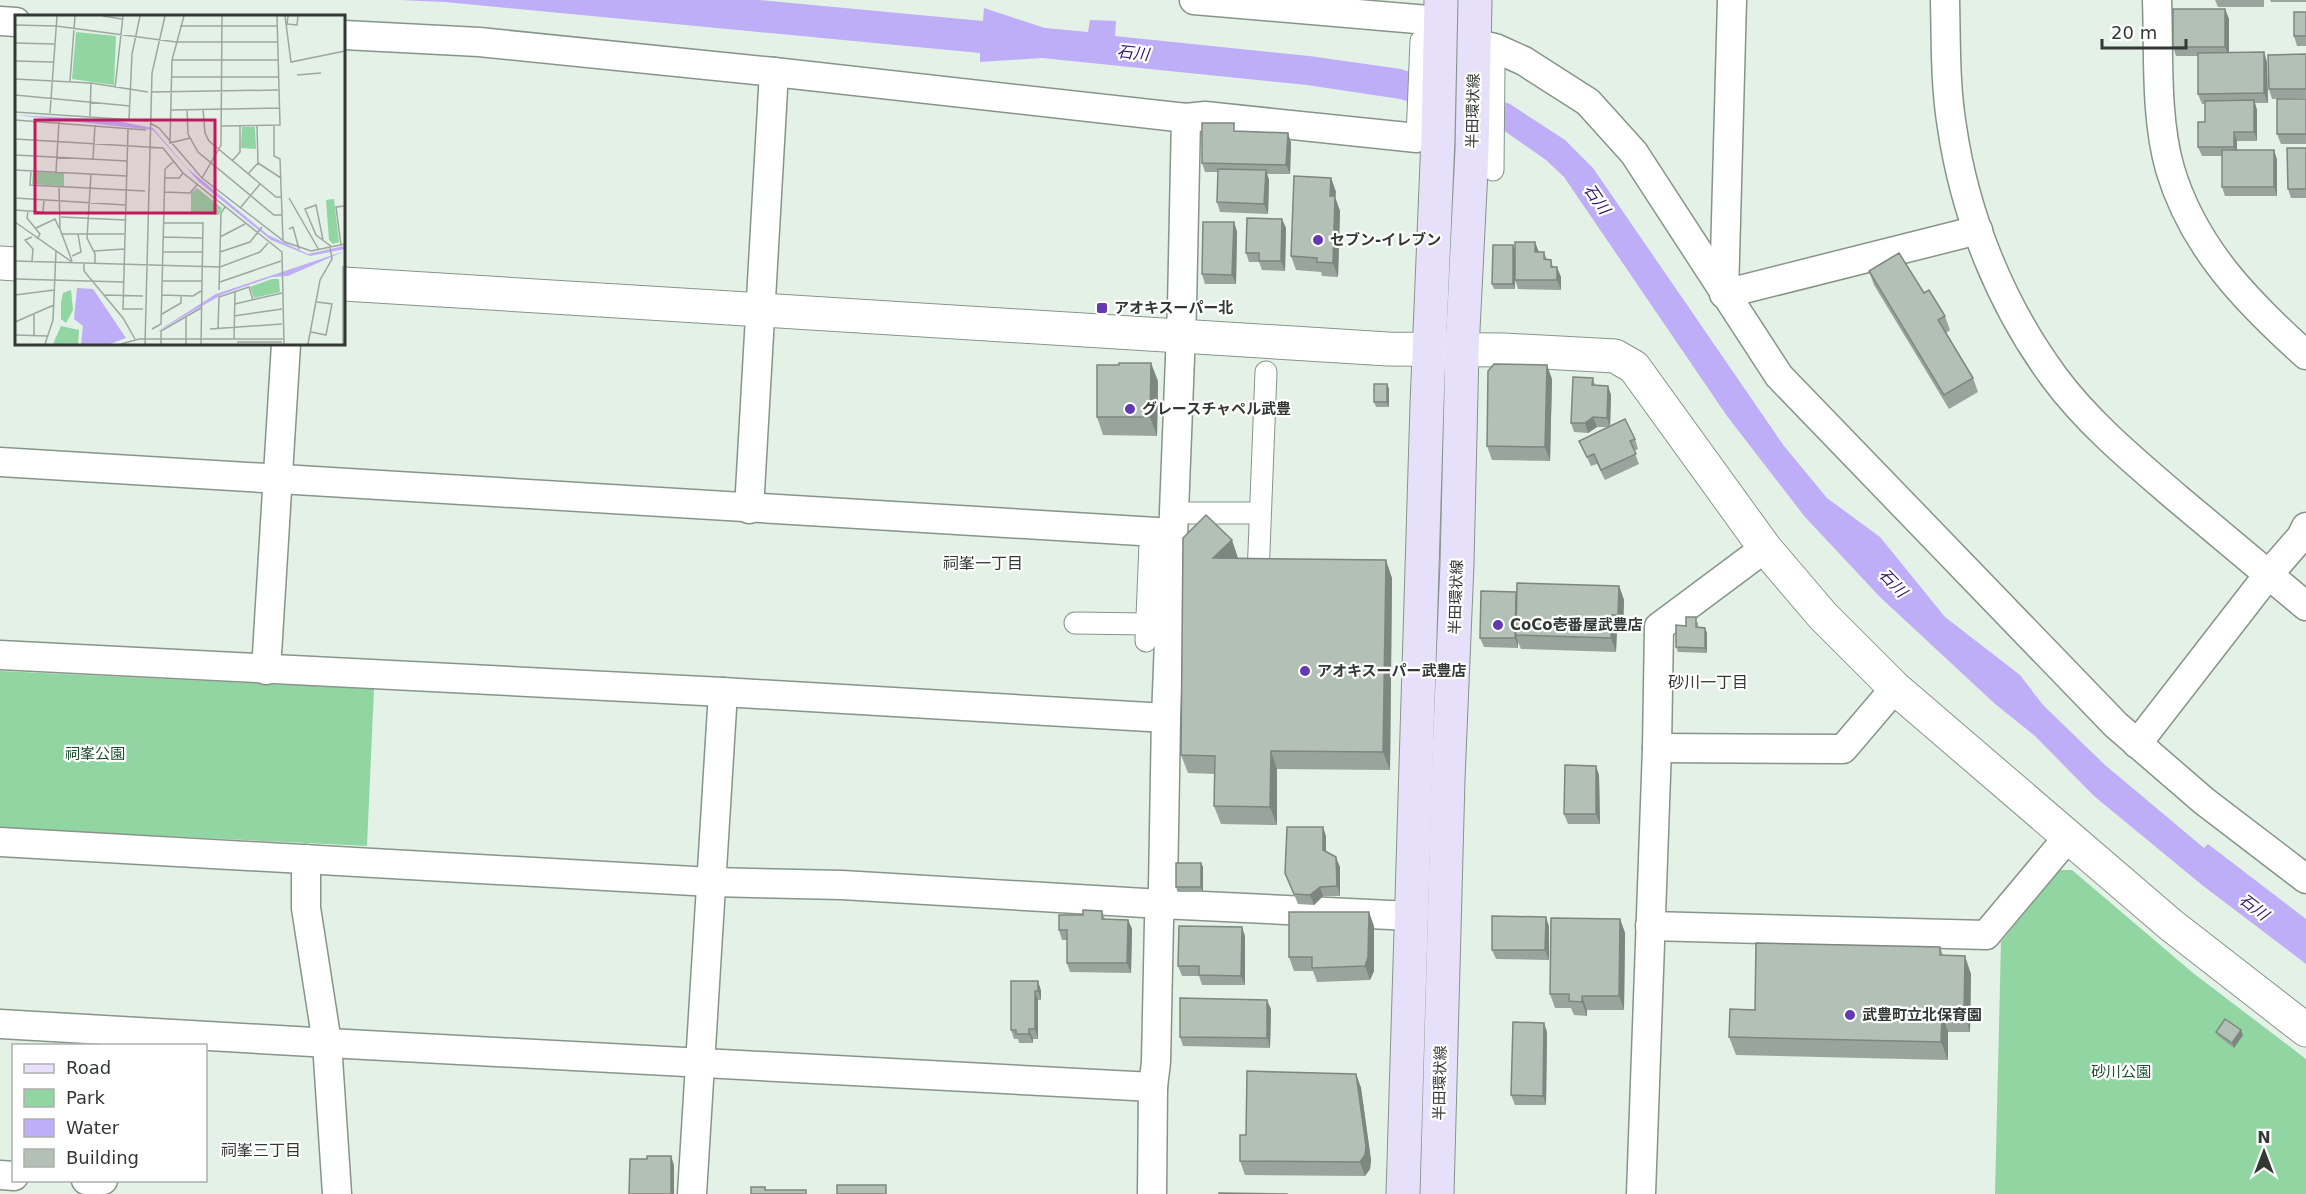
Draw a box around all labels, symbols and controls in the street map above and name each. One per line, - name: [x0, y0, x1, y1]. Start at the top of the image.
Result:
- scale bar: [2102, 12, 2186, 50]
- inset map: [15, 15, 345, 345]
- text: 20 m: [2111, 22, 2157, 43]
- water label: 石川: [1116, 42, 1152, 64]
- street label: 半田環状線: [1463, 73, 1483, 149]
- water label: 石川: [1580, 180, 1615, 219]
- place label: セブン-イレブン: [1330, 231, 1441, 249]
- marker: セブン-イレブン: [1311, 233, 1325, 247]
- place label: アオキスーパー北: [1114, 299, 1233, 317]
- marker: アオキスーパー北: [1095, 301, 1109, 315]
- place label: グレースチャペル武豊: [1142, 400, 1291, 418]
- marker: グレースチャペル武豊: [1123, 402, 1137, 416]
- district label: 祠峯一丁目: [943, 554, 1023, 573]
- street label: 半田環状線: [1446, 559, 1466, 635]
- water label: 石川: [1875, 565, 1912, 603]
- place label: CoCo壱番屋武豊店: [1510, 616, 1643, 634]
- marker: CoCo壱番屋武豊店: [1491, 618, 1505, 632]
- place label: アオキスーパー武豊店: [1317, 662, 1466, 680]
- marker: アオキスーパー武豊店: [1298, 664, 1312, 678]
- district label: 砂川一丁目: [1668, 673, 1748, 692]
- park label: 祠峯公園: [65, 745, 125, 763]
- water label: 石川: [2236, 890, 2274, 926]
- place label: 武豊町立北保育園: [1862, 1006, 1982, 1024]
- marker: 武豊町立北保育園: [1843, 1008, 1857, 1022]
- legend: [12, 1044, 207, 1182]
- street label: 半田環状線: [1430, 1045, 1450, 1121]
- text: Road: [66, 1057, 111, 1078]
- park label: 砂川公園: [2091, 1063, 2151, 1081]
- text: Park: [66, 1087, 105, 1108]
- text: Water: [66, 1117, 120, 1138]
- north arrow: [2234, 1122, 2294, 1182]
- text: N: [2257, 1128, 2271, 1147]
- district label: 祠峯三丁目: [221, 1141, 301, 1160]
- text: Building: [66, 1147, 139, 1168]

